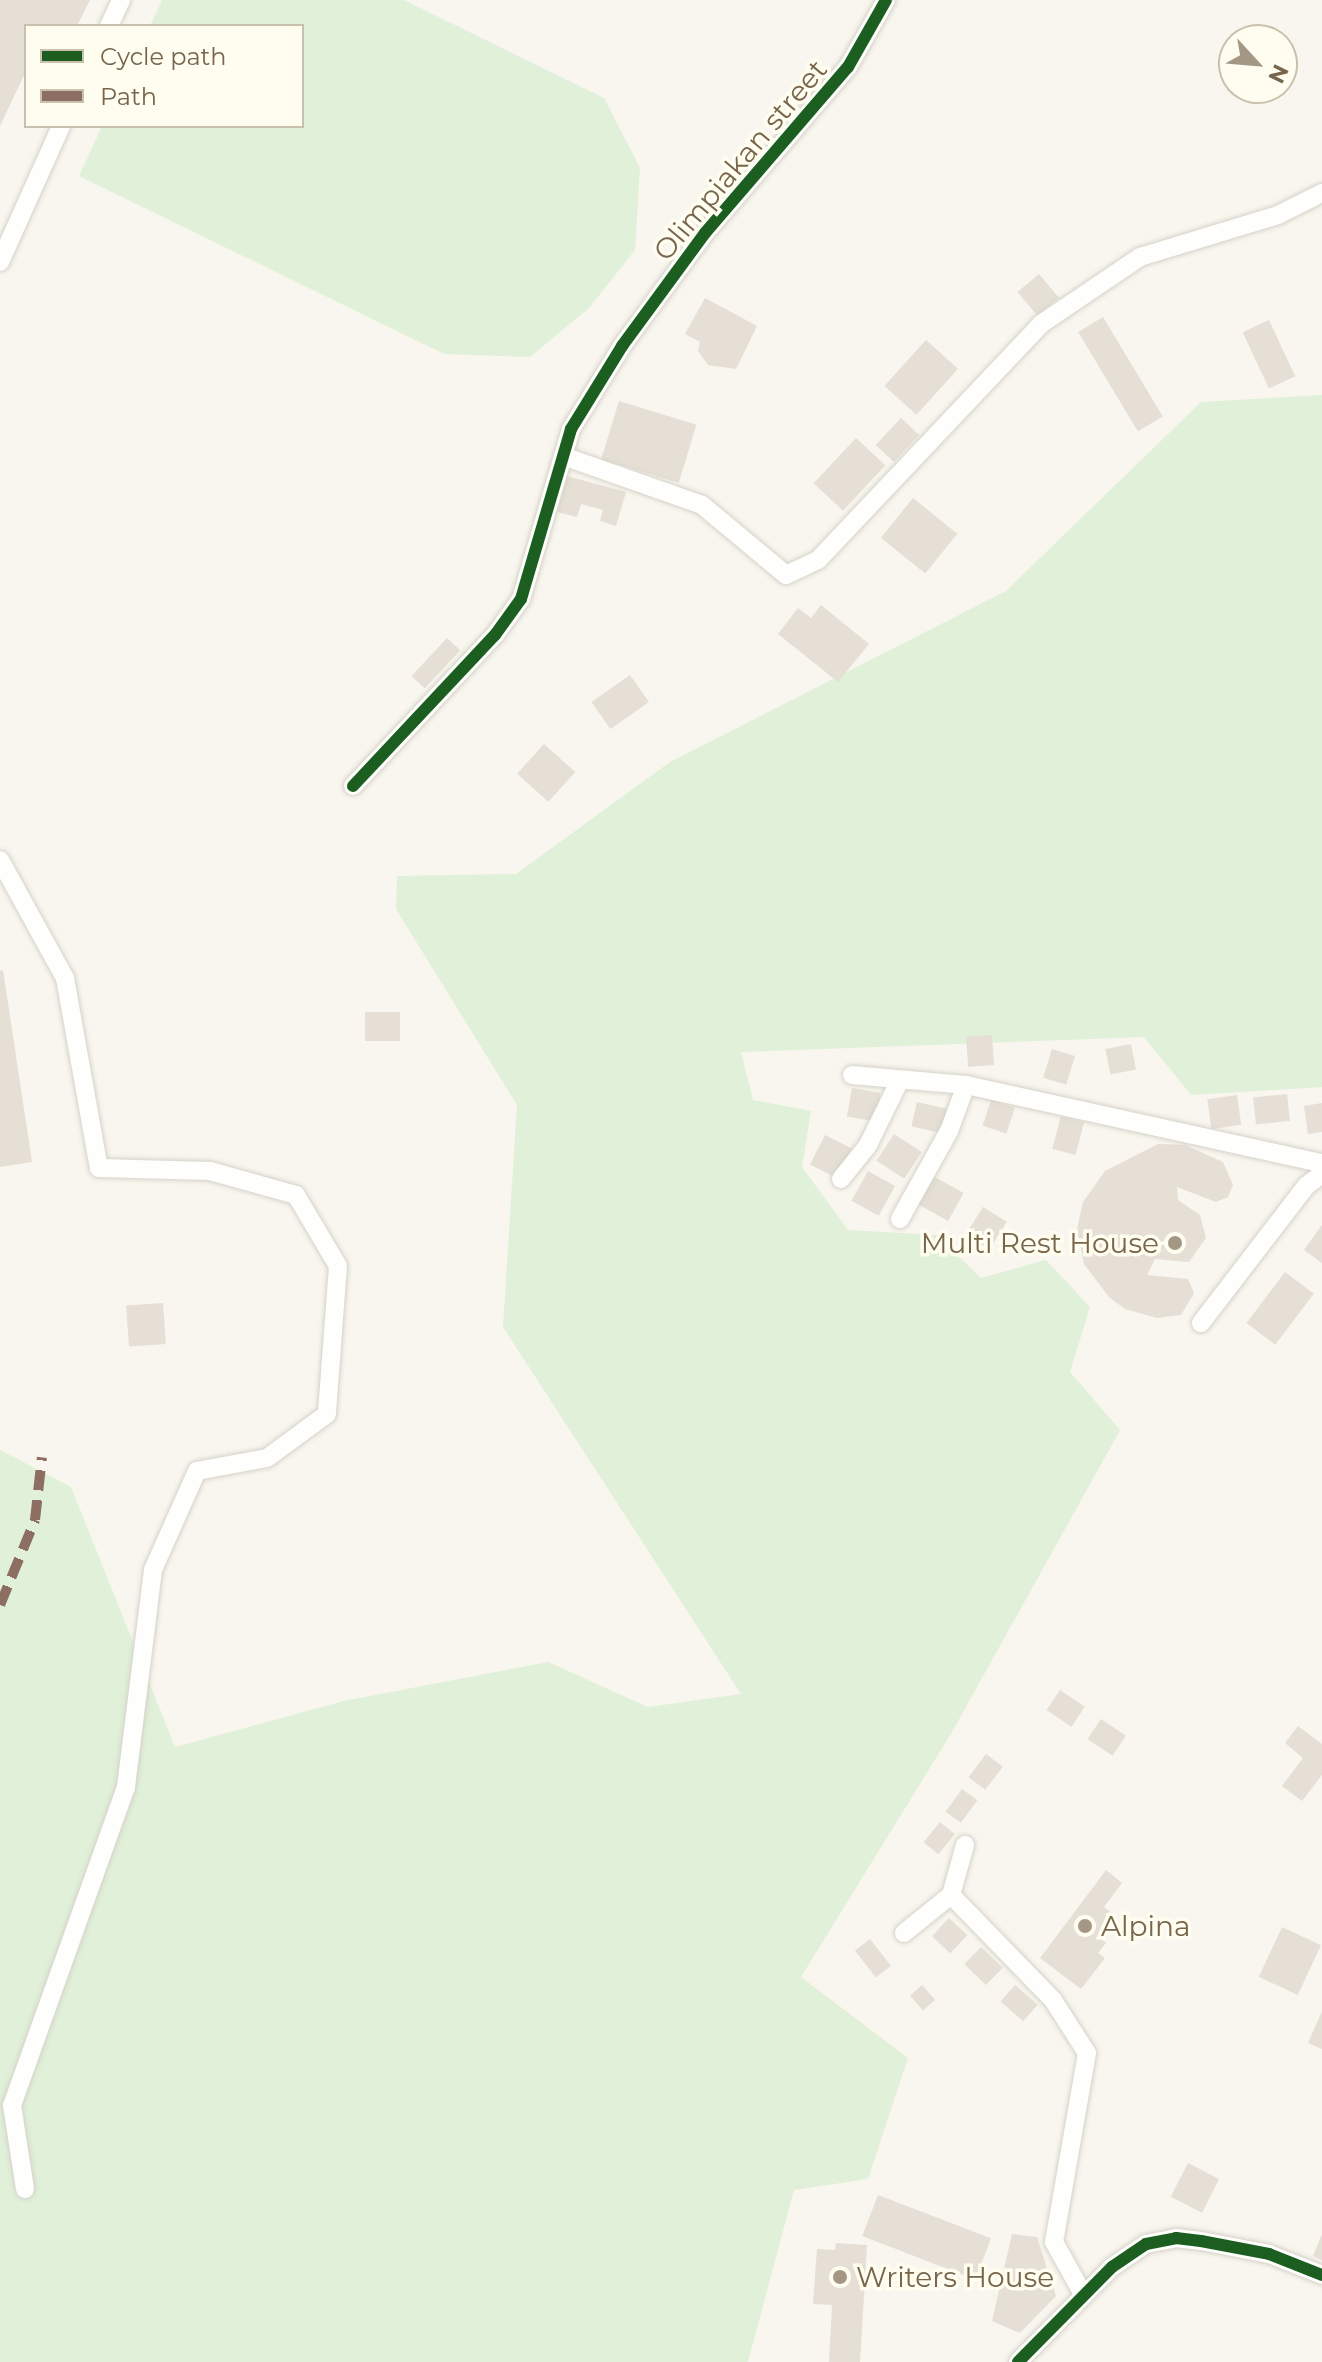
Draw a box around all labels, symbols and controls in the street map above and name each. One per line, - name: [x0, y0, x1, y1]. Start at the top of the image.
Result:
- legend: [24, 24, 304, 128]
- north arrow: [1218, 24, 1298, 104]
- text: Cycle path: [100, 42, 227, 71]
- street label: Olimpiakan street: [646, 53, 834, 267]
- text: N: [1262, 60, 1294, 88]
- text: Path: [100, 82, 157, 111]
- place label: Multi Rest House: [921, 1226, 1159, 1260]
- marker: Multi Rest House: [1166, 1234, 1184, 1252]
- place label: Alpina: [1101, 1909, 1191, 1943]
- marker: Alpina: [1076, 1917, 1094, 1935]
- place label: Writers House: [856, 2260, 1054, 2294]
- marker: Writers House: [831, 2268, 849, 2286]

